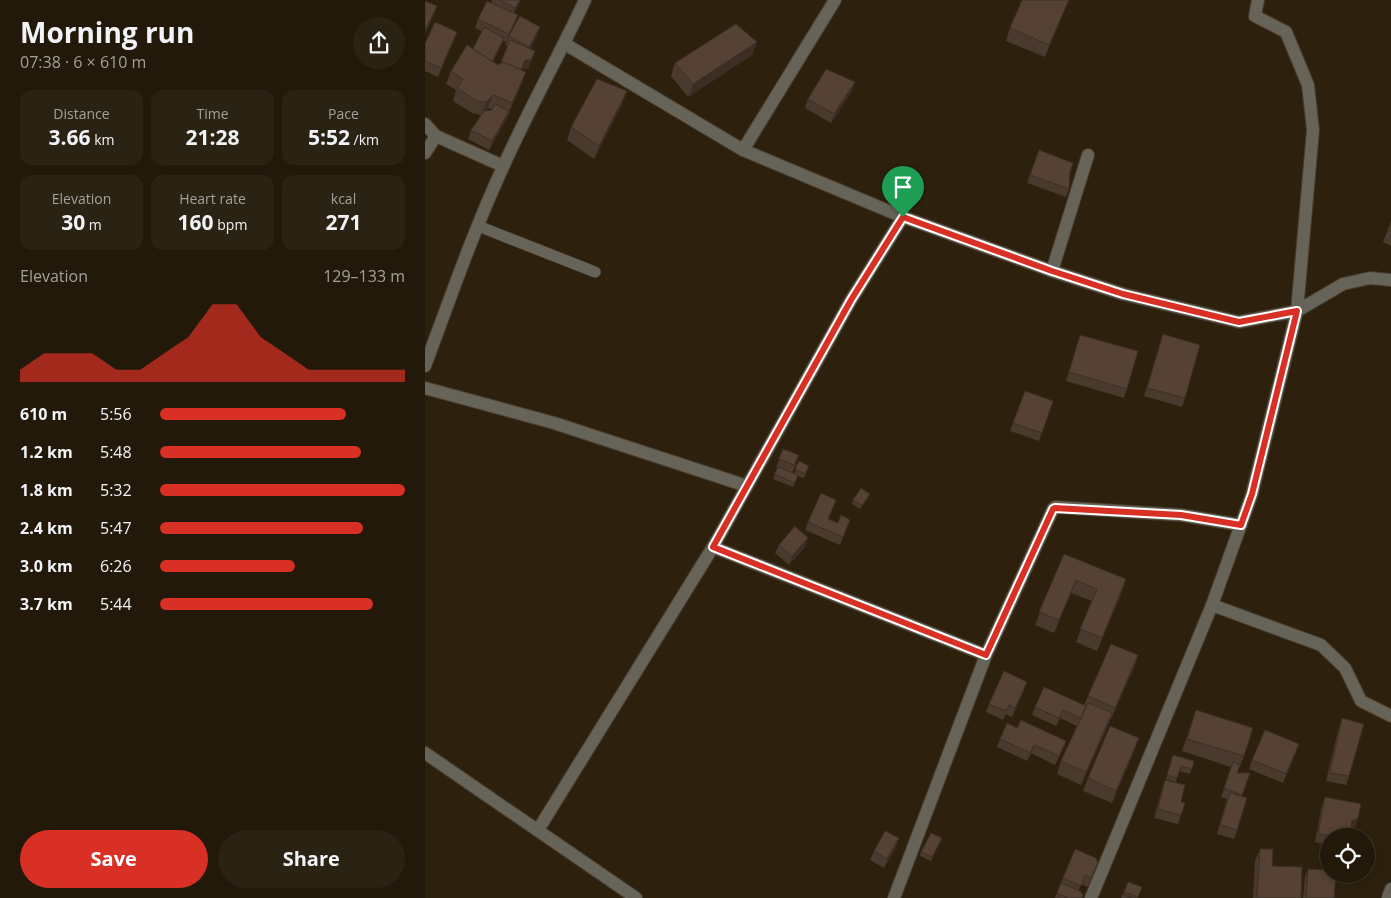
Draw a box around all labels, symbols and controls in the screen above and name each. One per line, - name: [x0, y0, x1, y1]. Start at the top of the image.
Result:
- text: Morning run: [20, 13, 194, 51]
- button: share: [353, 17, 405, 69]
- text: 07:38 · 6 × 610 m: [20, 51, 146, 73]
- text: Distance: [53, 104, 110, 123]
- text: Time: [196, 104, 229, 123]
- text: Pace: [328, 104, 359, 123]
- text: 3.66: [49, 123, 91, 151]
- text: 21:28: [185, 123, 240, 151]
- text: 5:52: [308, 123, 350, 151]
- text: km: [91, 130, 114, 149]
- text: /km: [350, 130, 379, 149]
- pin: [882, 166, 924, 217]
- icon: arrive: [889, 173, 917, 201]
- text: Elevation: [52, 189, 111, 208]
- text: Heart rate: [179, 189, 246, 208]
- text: kcal: [331, 189, 356, 208]
- text: 30: [61, 208, 85, 236]
- text: 160: [178, 208, 214, 236]
- text: 271: [325, 208, 362, 236]
- text: m: [85, 215, 102, 234]
- text: bpm: [214, 215, 247, 234]
- text: Elevation: [20, 265, 88, 287]
- text: 129–133 m: [323, 265, 405, 287]
- text: 610 m: [20, 403, 67, 425]
- text: 5:56: [100, 403, 132, 425]
- text: 1.2 km: [20, 441, 73, 463]
- text: 5:48: [100, 441, 132, 463]
- text: 1.8 km: [20, 479, 73, 501]
- text: 5:32: [100, 479, 132, 501]
- text: 2.4 km: [20, 517, 73, 539]
- text: 5:47: [100, 517, 132, 539]
- text: 3.0 km: [20, 555, 73, 577]
- text: 6:26: [100, 555, 132, 577]
- text: 3.7 km: [20, 593, 73, 615]
- text: 5:44: [100, 593, 132, 615]
- map controls: [1320, 828, 1375, 883]
- button: locate: [1320, 828, 1375, 883]
- button: Save: [20, 830, 208, 888]
- button: Share: [218, 830, 405, 888]

